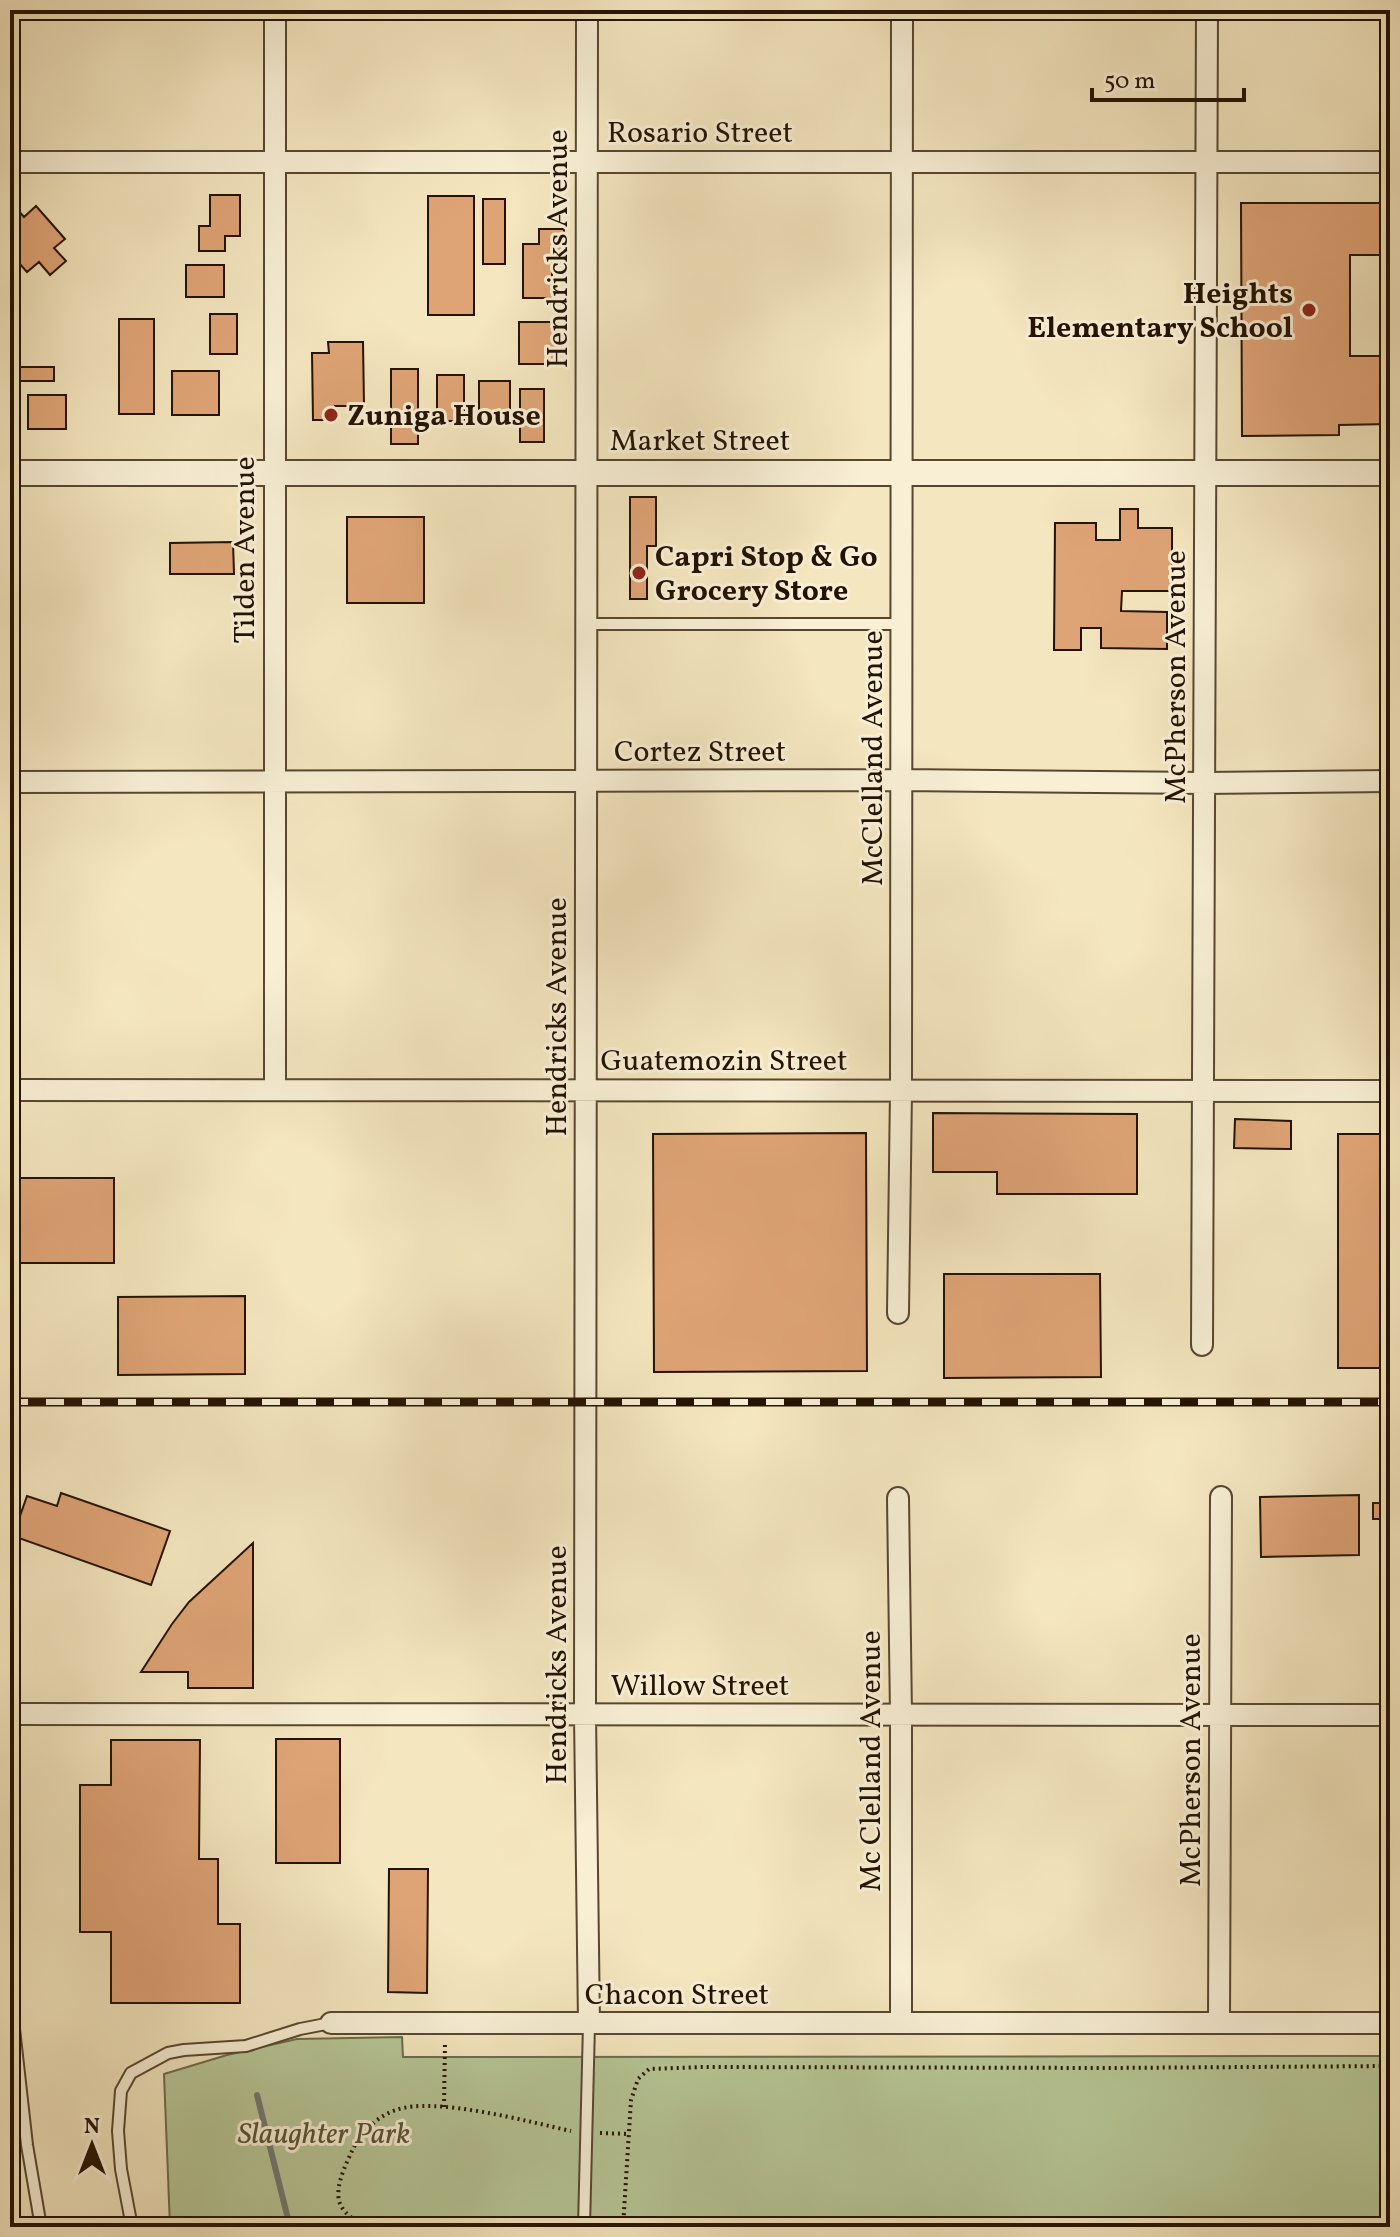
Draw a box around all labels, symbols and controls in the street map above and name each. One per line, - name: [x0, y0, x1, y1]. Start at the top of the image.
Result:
- scale bar: [1092, 52, 1244, 102]
- text: 50 m: [1104, 65, 1156, 99]
- street label: Rosario Street: [607, 113, 793, 155]
- street label: Hendricks Avenue: [538, 129, 580, 369]
- place label: Heights Elementary School: [1027, 274, 1293, 350]
- marker: Heights Elementary School: [1300, 301, 1318, 319]
- place label: Zuniga House: [347, 396, 541, 438]
- marker: Zuniga House: [322, 406, 340, 424]
- street label: Market Street: [610, 421, 790, 463]
- street label: Tilden Avenue: [225, 456, 267, 644]
- place label: Capri Stop & Go Grocery Store: [655, 537, 878, 613]
- street label: McPherson Avenue: [1156, 550, 1198, 804]
- marker: Capri Stop & Go Grocery Store: [630, 564, 648, 582]
- street label: McClelland Avenue: [853, 630, 895, 886]
- street label: Cortez Street: [614, 732, 786, 774]
- street label: Hendricks Avenue: [537, 897, 579, 1137]
- street label: Guatemozin Street: [601, 1041, 847, 1083]
- street label: Hendricks Avenue: [537, 1545, 579, 1785]
- street label: Mc Clelland Avenue: [851, 1630, 893, 1892]
- street label: McPherson Avenue: [1171, 1633, 1213, 1887]
- street label: Willow Street: [611, 1666, 789, 1708]
- street label: Chacon Street: [585, 1975, 769, 2017]
- north arrow: [52, 2105, 132, 2185]
- text: N: [84, 2112, 100, 2143]
- park label: Slaughter Park: [238, 2114, 410, 2156]

